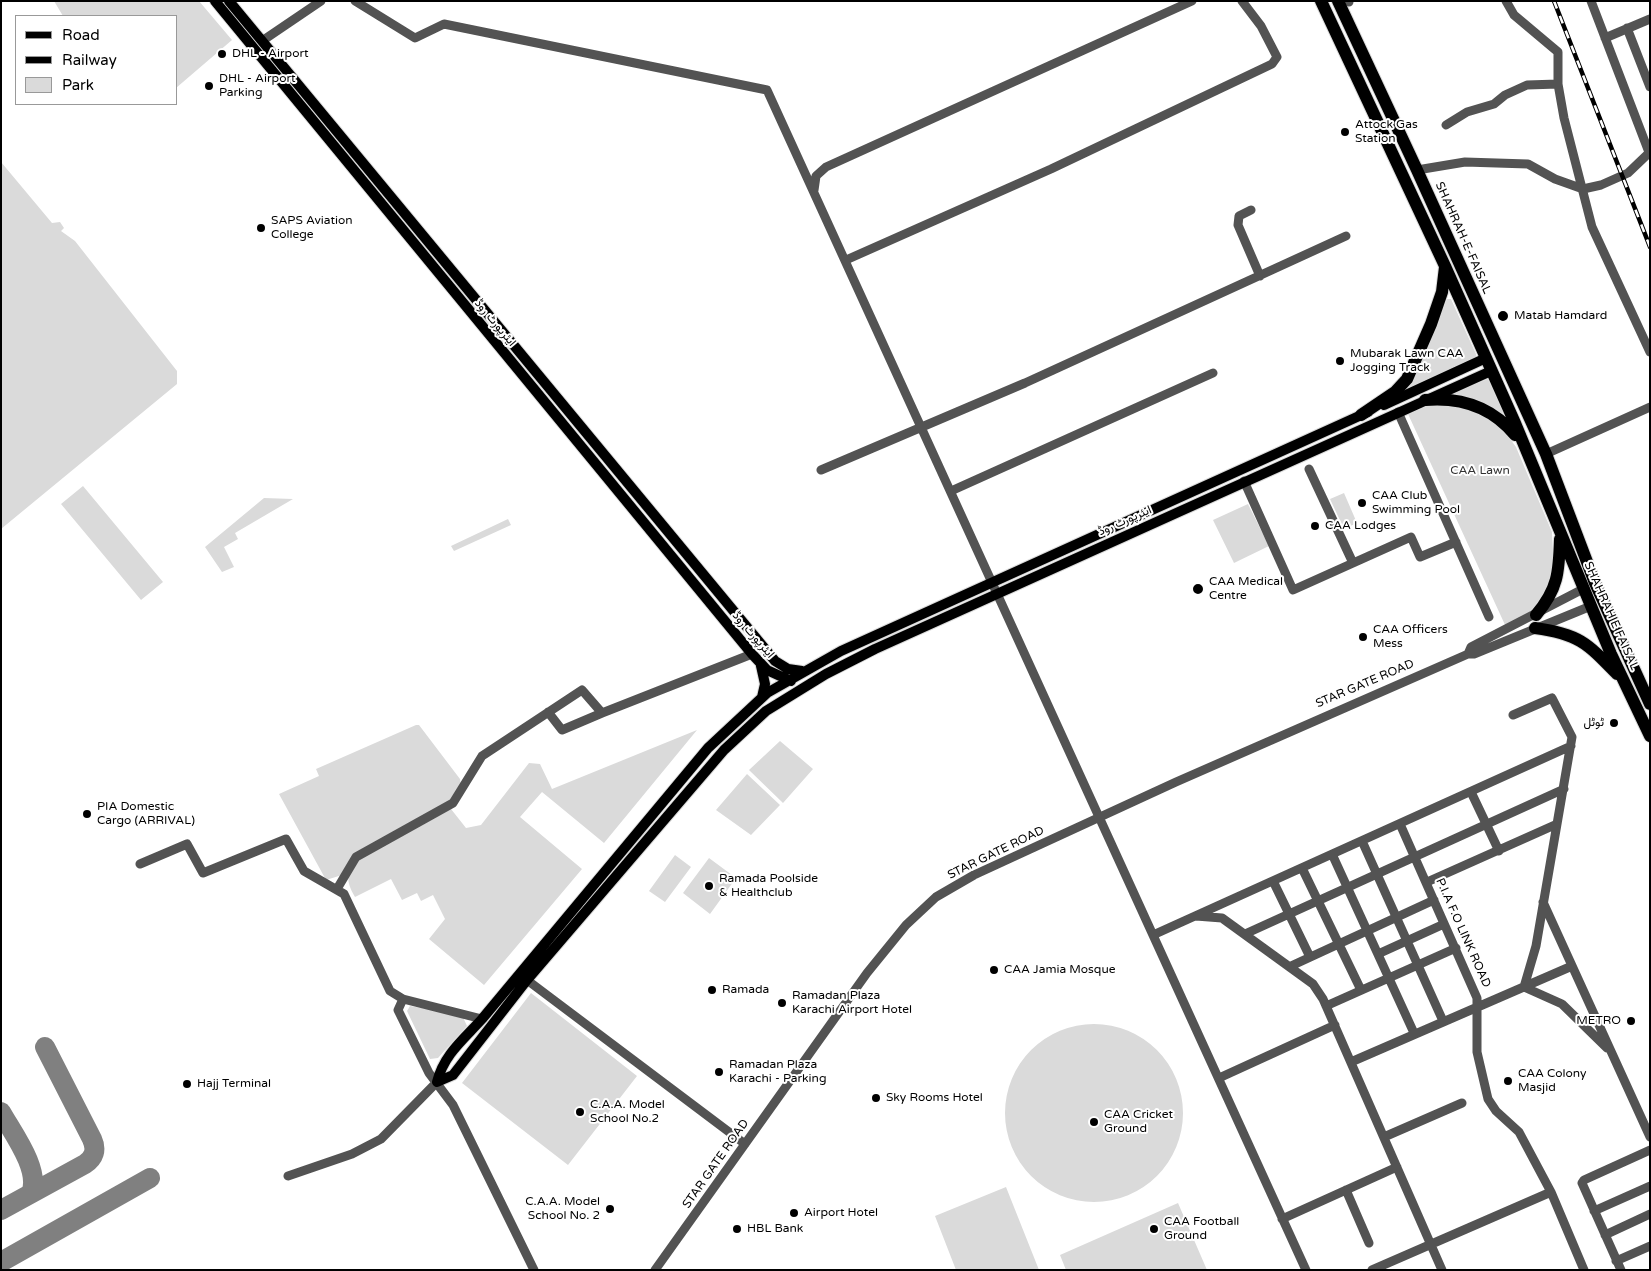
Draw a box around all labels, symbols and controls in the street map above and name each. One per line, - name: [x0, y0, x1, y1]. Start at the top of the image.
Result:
- legend: [15, 15, 178, 105]
- text: Road: [62, 26, 100, 44]
- place label: DHL - Airport: [232, 47, 309, 61]
- marker: DHL - Airport: [216, 48, 228, 60]
- text: Railway: [62, 51, 117, 69]
- place label: DHL - Airport Parking: [219, 72, 296, 100]
- text: Park: [62, 76, 94, 94]
- marker: DHL - Airport Parking: [203, 80, 215, 92]
- place label: Attock Gas Station: [1355, 118, 1418, 146]
- marker: Attock Gas Station: [1339, 126, 1351, 138]
- street label: SHAHRAH-E-FAISAL: [1432, 180, 1494, 296]
- place label: SAPS Aviation College: [271, 214, 353, 242]
- marker: SAPS Aviation College: [255, 222, 267, 234]
- street label: ایئرپورٹ روڈ: [471, 297, 519, 349]
- marker: Matab Hamdard: [1496, 309, 1510, 323]
- place label: Matab Hamdard: [1514, 309, 1607, 323]
- place label: Mubarak Lawn CAA Jogging Track: [1350, 347, 1464, 375]
- marker: Mubarak Lawn CAA Jogging Track: [1334, 355, 1346, 367]
- park label: CAA Lawn: [1450, 464, 1510, 478]
- place label: CAA Club Swimming Pool: [1372, 489, 1460, 517]
- marker: CAA Club Swimming Pool: [1356, 497, 1368, 509]
- street label: ایئرپورٹ روڈ: [1096, 503, 1154, 539]
- place label: CAA Lodges: [1325, 519, 1396, 533]
- marker: CAA Lodges: [1309, 520, 1321, 532]
- street label: SHAHRAH E FAISAL: [1581, 560, 1641, 672]
- place label: CAA Medical Centre: [1209, 575, 1283, 603]
- marker: CAA Medical Centre: [1191, 582, 1205, 596]
- street label: ایئرپورٹ روڈ: [729, 609, 777, 661]
- place label: CAA Officers Mess: [1373, 623, 1448, 651]
- marker: CAA Officers Mess: [1357, 631, 1369, 643]
- street label: STAR GATE ROAD: [1314, 657, 1416, 711]
- place label: ٹوٹل: [1584, 716, 1604, 730]
- marker: ٹوٹل: [1608, 717, 1620, 729]
- place label: PIA Domestic Cargo (ARRIVAL): [97, 800, 195, 828]
- marker: PIA Domestic Cargo (ARRIVAL): [81, 808, 93, 820]
- street label: STAR GATE ROAD: [945, 823, 1047, 883]
- place label: Ramada Poolside & Healthclub: [719, 872, 818, 900]
- street label: P.I.A F.O LINK ROAD: [1432, 876, 1494, 990]
- marker: Ramada Poolside & Healthclub: [703, 880, 715, 892]
- place label: CAA Jamia Mosque: [1004, 963, 1115, 977]
- marker: CAA Jamia Mosque: [988, 964, 1000, 976]
- place label: Ramada: [722, 983, 769, 997]
- marker: Ramada: [706, 984, 718, 996]
- place label: Ramadan Plaza Karachi Airport Hotel: [792, 989, 912, 1017]
- marker: Ramadan Plaza Karachi Airport Hotel: [776, 997, 788, 1009]
- place label: METRO: [1576, 1014, 1621, 1028]
- marker: METRO: [1625, 1015, 1637, 1027]
- place label: Ramadan Plaza Karachi - Parking: [729, 1058, 826, 1086]
- marker: Ramadan Plaza Karachi - Parking: [713, 1066, 725, 1078]
- place label: CAA Colony Masjid: [1518, 1067, 1586, 1095]
- marker: CAA Colony Masjid: [1502, 1075, 1514, 1087]
- place label: Hajj Terminal: [197, 1077, 271, 1091]
- marker: Hajj Terminal: [181, 1078, 193, 1090]
- place label: Sky Rooms Hotel: [886, 1091, 983, 1105]
- marker: Sky Rooms Hotel: [870, 1092, 882, 1104]
- place label: C.A.A. Model School No.2: [590, 1098, 665, 1126]
- marker: C.A.A. Model School No.2: [574, 1106, 586, 1118]
- place label: CAA Cricket Ground: [1104, 1108, 1173, 1136]
- marker: CAA Cricket Ground: [1088, 1116, 1100, 1128]
- street label: STAR GATE ROAD: [680, 1117, 752, 1211]
- place label: C.A.A. Model School No. 2: [525, 1195, 600, 1223]
- marker: C.A.A. Model School No. 2: [604, 1203, 616, 1215]
- place label: Airport Hotel: [804, 1206, 878, 1220]
- marker: Airport Hotel: [788, 1207, 800, 1219]
- place label: CAA Football Ground: [1164, 1215, 1239, 1243]
- place label: HBL Bank: [747, 1222, 803, 1236]
- marker: HBL Bank: [731, 1223, 743, 1235]
- marker: CAA Football Ground: [1148, 1223, 1160, 1235]

